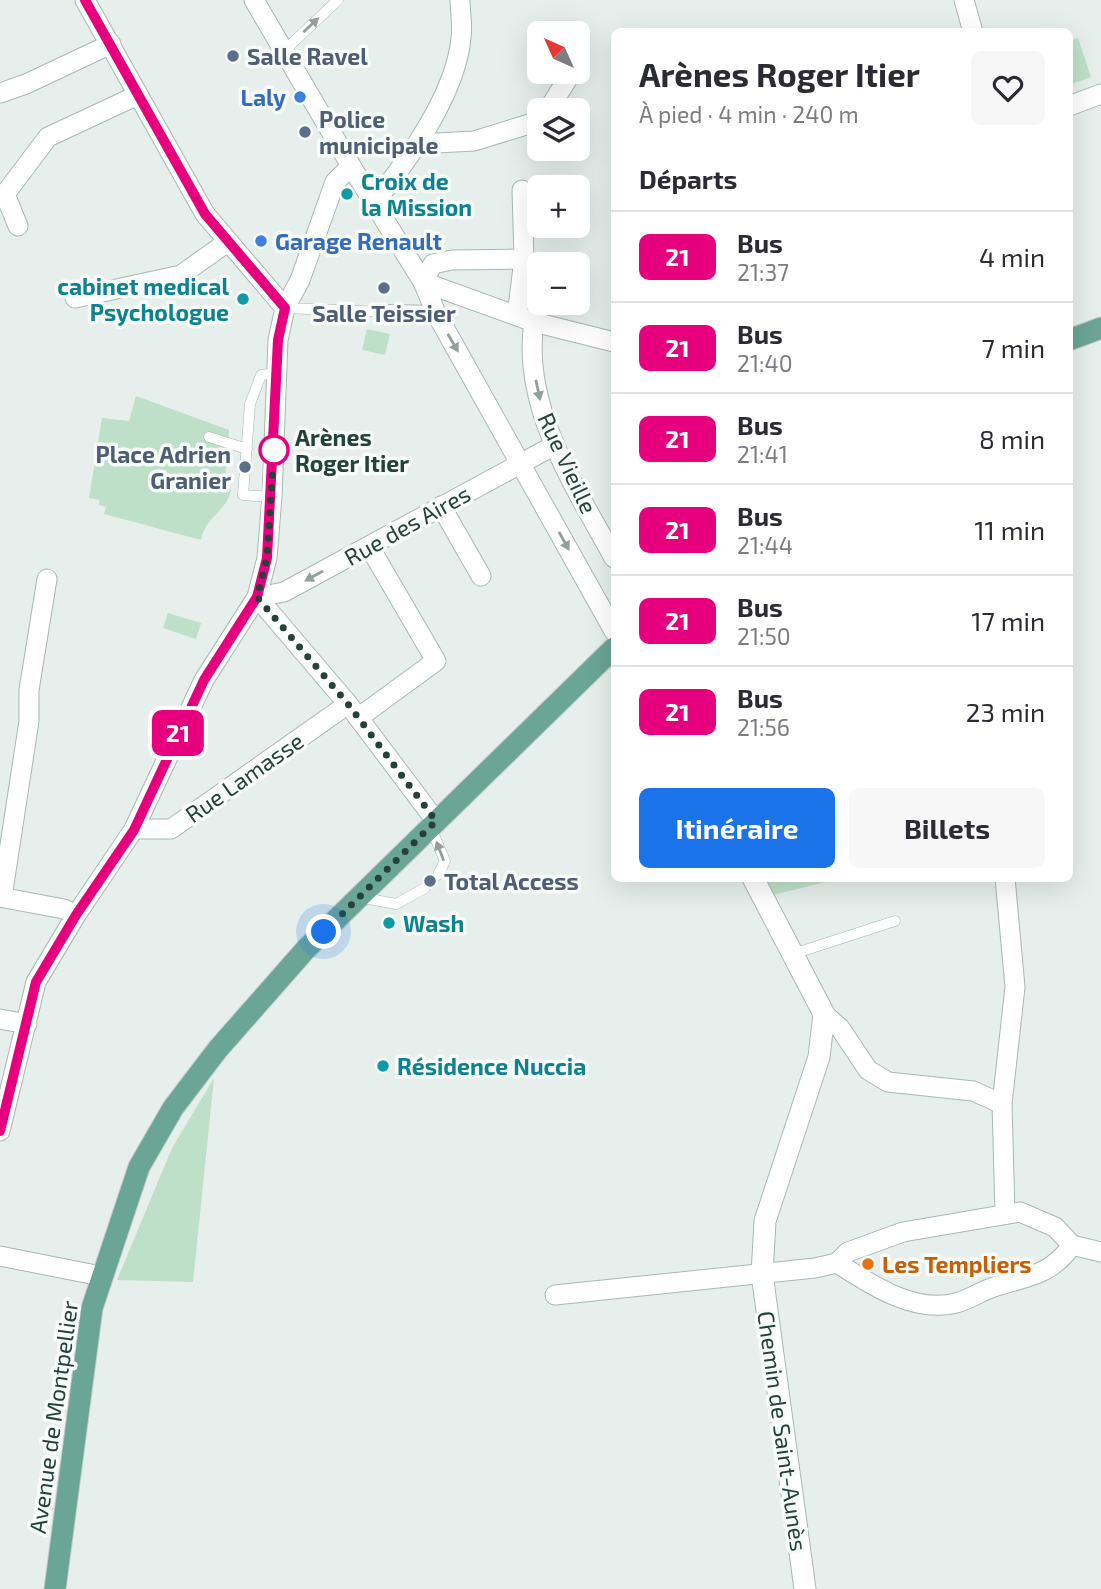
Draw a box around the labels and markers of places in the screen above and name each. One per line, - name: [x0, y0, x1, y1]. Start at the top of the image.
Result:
- place label: Salle Ravel: [247, 42, 368, 70]
- marker: Salle Ravel: [225, 48, 241, 64]
- place label: Laly: [241, 83, 286, 111]
- marker: Laly: [292, 89, 308, 105]
- place label: Police municipale: [319, 105, 439, 159]
- marker: Police municipale: [297, 124, 313, 140]
- place label: Croix de la Mission: [361, 167, 472, 221]
- marker: Croix de la Mission: [339, 186, 355, 202]
- place label: Garage Renault: [275, 227, 442, 255]
- marker: Garage Renault: [253, 233, 269, 249]
- place label: cabinet medical Psychologue: [57, 272, 229, 326]
- marker: Salle Teissier: [376, 280, 392, 296]
- marker: cabinet medical Psychologue: [235, 291, 251, 307]
- place label: Salle Teissier: [312, 299, 456, 327]
- place label: Arènes Roger Itier: [295, 423, 409, 477]
- marker: Arènes Roger Itier: [259, 435, 289, 465]
- place label: Place Adrien Granier: [95, 440, 231, 494]
- marker: Place Adrien Granier: [237, 459, 253, 475]
- place label: Total Access: [444, 867, 579, 895]
- marker: Total Access: [422, 873, 438, 889]
- place label: Wash: [403, 909, 464, 937]
- marker: Wash: [381, 915, 397, 931]
- place label: Résidence Nuccia: [397, 1052, 586, 1080]
- marker: Résidence Nuccia: [375, 1058, 391, 1074]
- place label: Les Templiers: [882, 1250, 1031, 1278]
- marker: Les Templiers: [860, 1256, 876, 1272]

